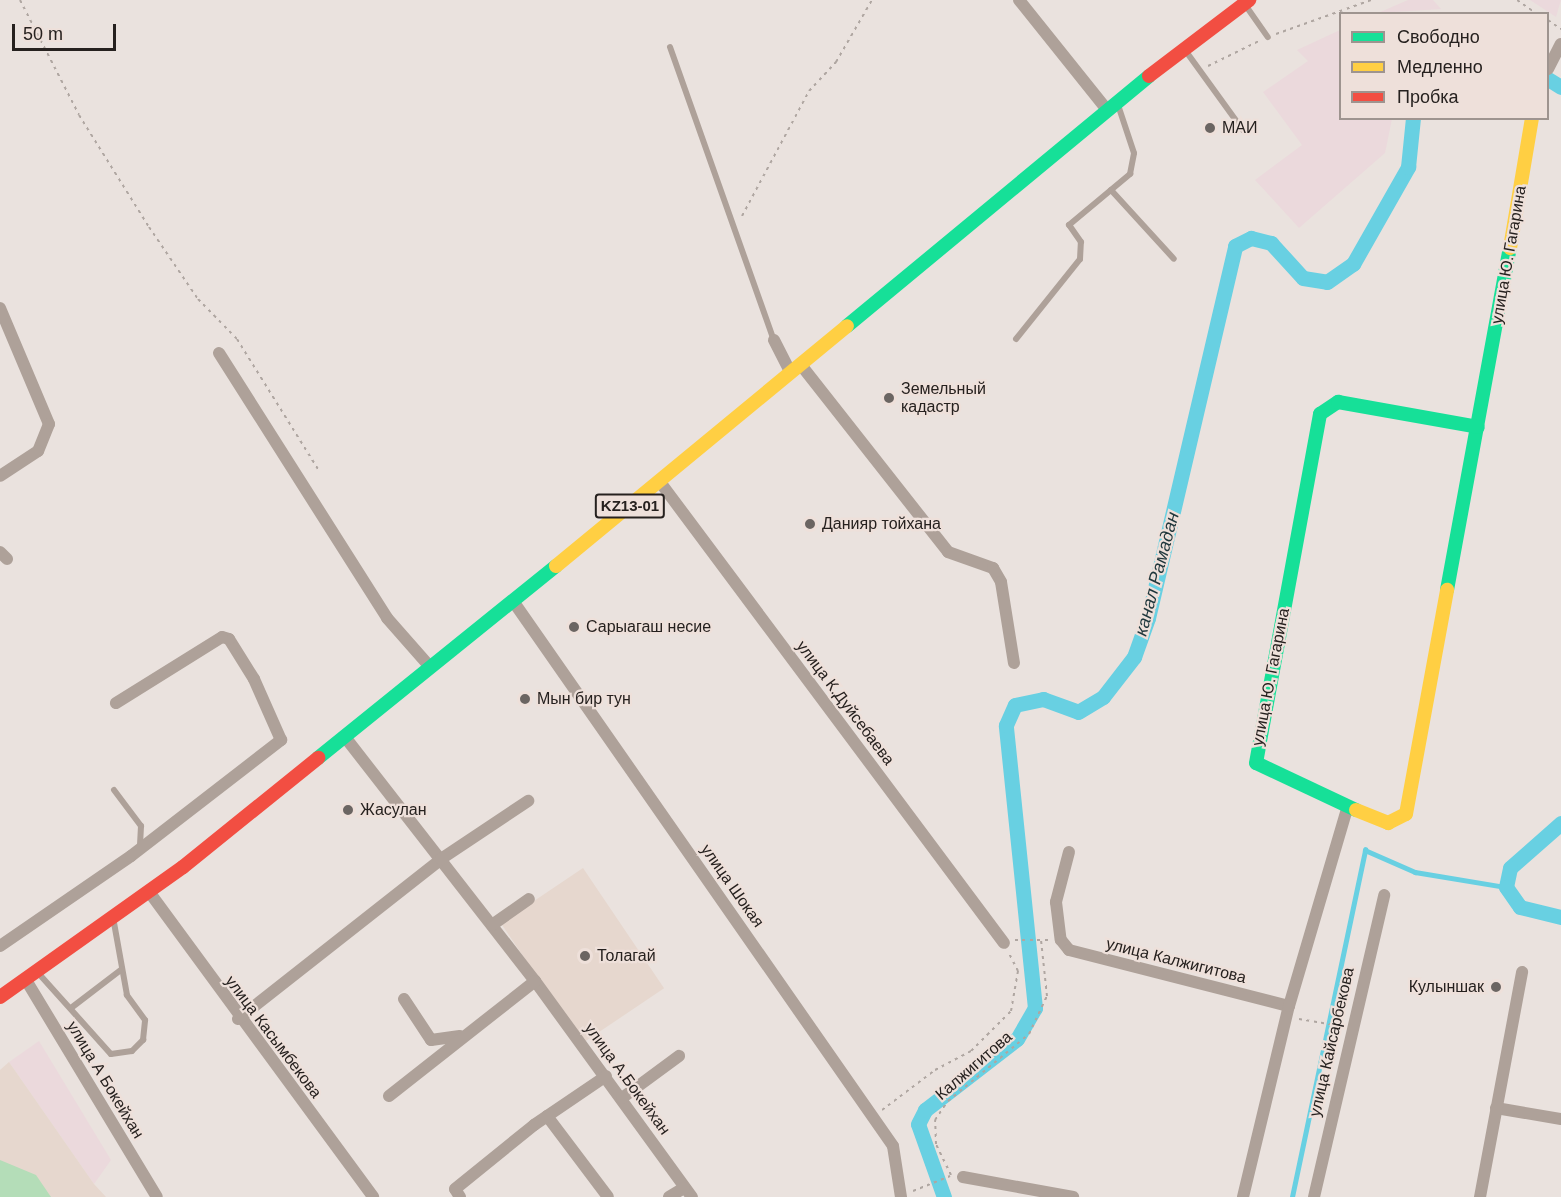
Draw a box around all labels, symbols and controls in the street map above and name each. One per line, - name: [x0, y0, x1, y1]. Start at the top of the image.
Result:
- scale bar: [15, 12, 118, 50]
- legend: [1339, 12, 1549, 120]
- text: 50 m: [23, 24, 63, 44]
- text: Свободно: [1397, 27, 1480, 47]
- text: Медленно: [1397, 57, 1483, 77]
- text: Пробка: [1397, 87, 1459, 107]
- place label: МАИ: [1222, 118, 1258, 138]
- marker: МАИ: [1203, 121, 1217, 135]
- street label: улица Ю. Гагарина: [1487, 184, 1531, 326]
- place label: Земельный кадастр: [901, 379, 986, 417]
- marker: Земельный кадастр: [882, 391, 896, 405]
- road number: KZ13-01: [594, 494, 666, 518]
- water label: канал Рамадан: [1130, 510, 1184, 638]
- place label: Данияр тойхана: [822, 514, 941, 534]
- marker: Данияр тойхана: [803, 517, 817, 531]
- street label: улица Ю. Гагарина: [1248, 606, 1294, 748]
- place label: Сарыагаш несие: [586, 617, 711, 637]
- marker: Сарыагаш несие: [567, 620, 581, 634]
- street label: улица К.Дуйсебаева: [792, 637, 898, 769]
- place label: Мын бир тун: [537, 689, 631, 709]
- marker: Мын бир тун: [518, 692, 532, 706]
- place label: Жасулан: [360, 800, 427, 820]
- marker: Жасулан: [341, 803, 355, 817]
- street label: улица Шокая: [696, 841, 768, 931]
- street label: улица Калжигитова: [1104, 934, 1248, 988]
- place label: Толагай: [597, 946, 656, 966]
- marker: Толагай: [578, 949, 592, 963]
- street label: улица Кайсарбекова: [1305, 966, 1359, 1118]
- street label: улица Касымбекова: [221, 972, 325, 1102]
- place label: Кулыншак: [1409, 977, 1484, 997]
- marker: Кулыншак: [1489, 980, 1503, 994]
- street label: улица А Бокейхан: [62, 1018, 148, 1142]
- street label: улица А.Бокейхан: [580, 1019, 674, 1139]
- street label: Калжигитова: [932, 1028, 1016, 1104]

